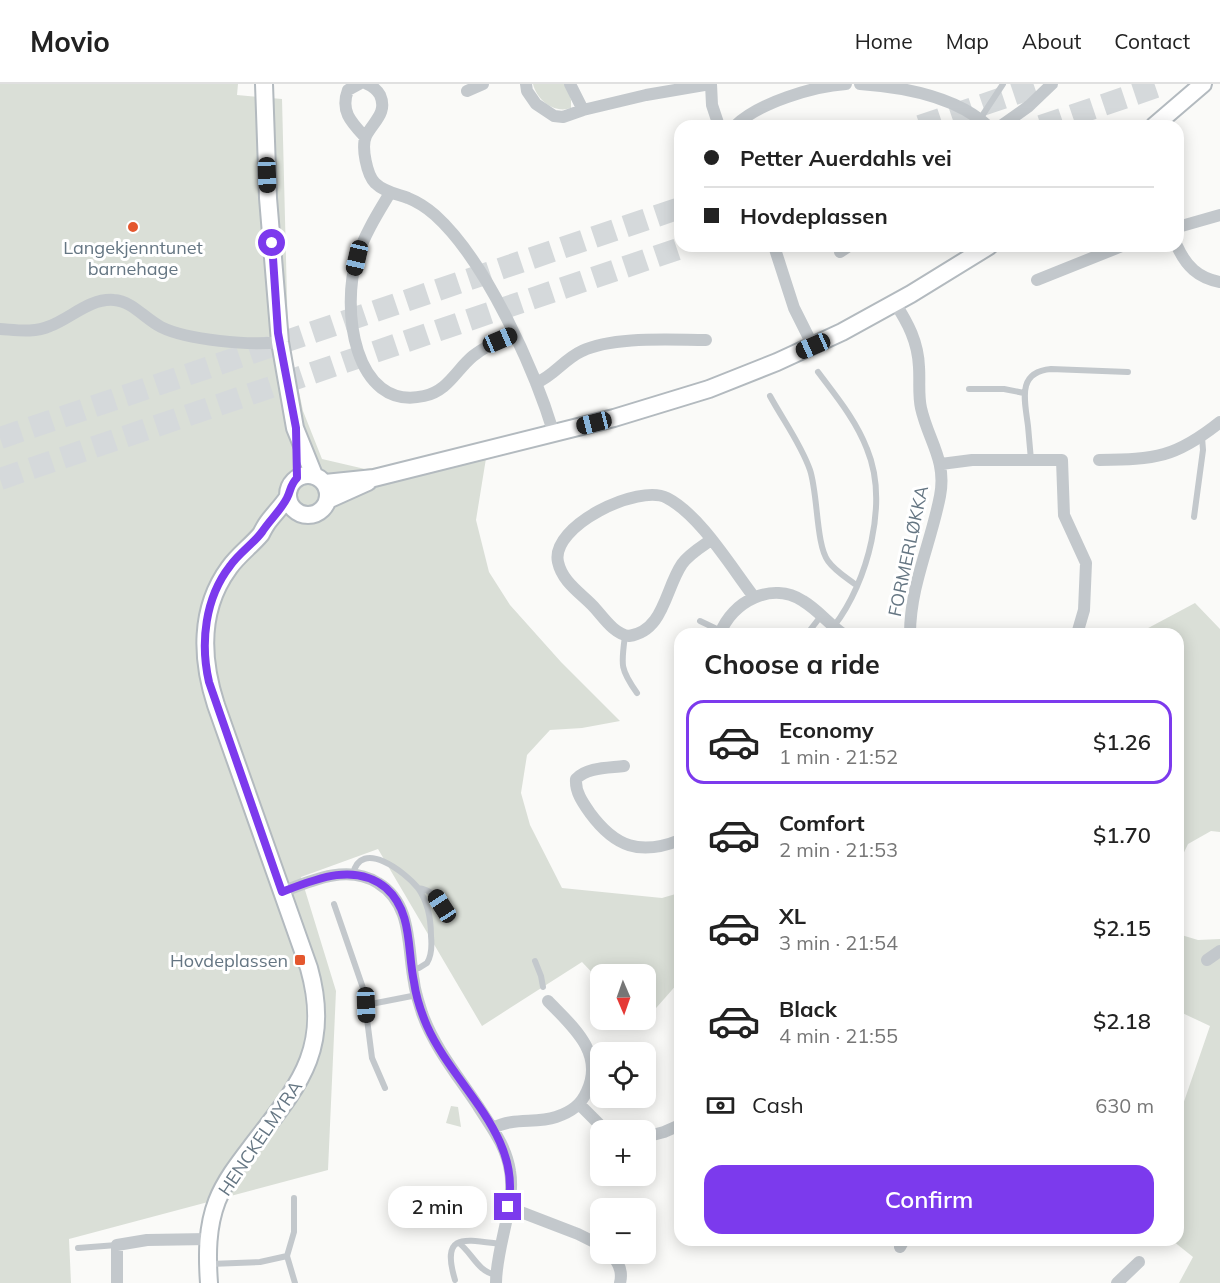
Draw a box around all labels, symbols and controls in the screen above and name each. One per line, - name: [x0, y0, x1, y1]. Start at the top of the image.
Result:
- text: Movio: [30, 24, 110, 59]
- text: Home: [855, 28, 913, 54]
- text: Map: [946, 28, 989, 54]
- text: About: [1022, 28, 1081, 54]
- text: Contact: [1114, 28, 1190, 54]
- text: Petter Auerdahls vei: [740, 144, 952, 172]
- car: [257, 157, 277, 193]
- text: Hovdeplassen: [740, 202, 888, 230]
- marker: Langekjenntunet barnehage: [126, 220, 140, 234]
- route start: [258, 229, 285, 256]
- place label: Langekjenntunet barnehage: [63, 236, 203, 280]
- car: [344, 238, 370, 278]
- car: [480, 325, 520, 355]
- car: [793, 330, 833, 362]
- car: [574, 410, 614, 436]
- street label: FORMERLØKKA: [883, 483, 933, 619]
- text: Choose a ride: [704, 647, 880, 681]
- icon: car: [707, 715, 761, 769]
- text: Economy: [779, 716, 874, 744]
- text: $1.26: [1093, 728, 1151, 756]
- text: 1 min · 21:52: [779, 744, 898, 769]
- icon: car: [707, 808, 761, 862]
- text: Comfort: [779, 809, 865, 837]
- text: $1.70: [1093, 821, 1151, 849]
- text: 2 min · 21:53: [779, 837, 898, 862]
- car: [425, 886, 459, 926]
- icon: car: [707, 901, 761, 955]
- text: XL: [779, 902, 806, 930]
- text: $2.15: [1093, 914, 1151, 942]
- text: 3 min · 21:54: [779, 930, 898, 955]
- place label: Hovdeplassen: [170, 949, 288, 972]
- marker: Hovdeplassen: [293, 953, 307, 967]
- north arrow: [590, 964, 656, 1030]
- map controls: [590, 964, 656, 1264]
- car: [356, 987, 376, 1023]
- icon: car: [707, 994, 761, 1048]
- text: Black: [779, 995, 837, 1023]
- text: $2.18: [1093, 1007, 1151, 1035]
- text: 4 min · 21:55: [779, 1023, 898, 1048]
- button: locate: [590, 1042, 656, 1108]
- street label: HENCKELMYRA: [213, 1076, 307, 1200]
- icon: cash: [704, 1089, 737, 1122]
- text: Cash: [752, 1091, 804, 1119]
- text: 630 m: [1095, 1093, 1154, 1118]
- button: +: [590, 1120, 656, 1186]
- button: Confirm: [704, 1165, 1154, 1234]
- callout: 2 min: [388, 1186, 487, 1228]
- route end: [494, 1193, 521, 1220]
- text: 2 min: [412, 1194, 463, 1219]
- button: −: [590, 1198, 656, 1264]

